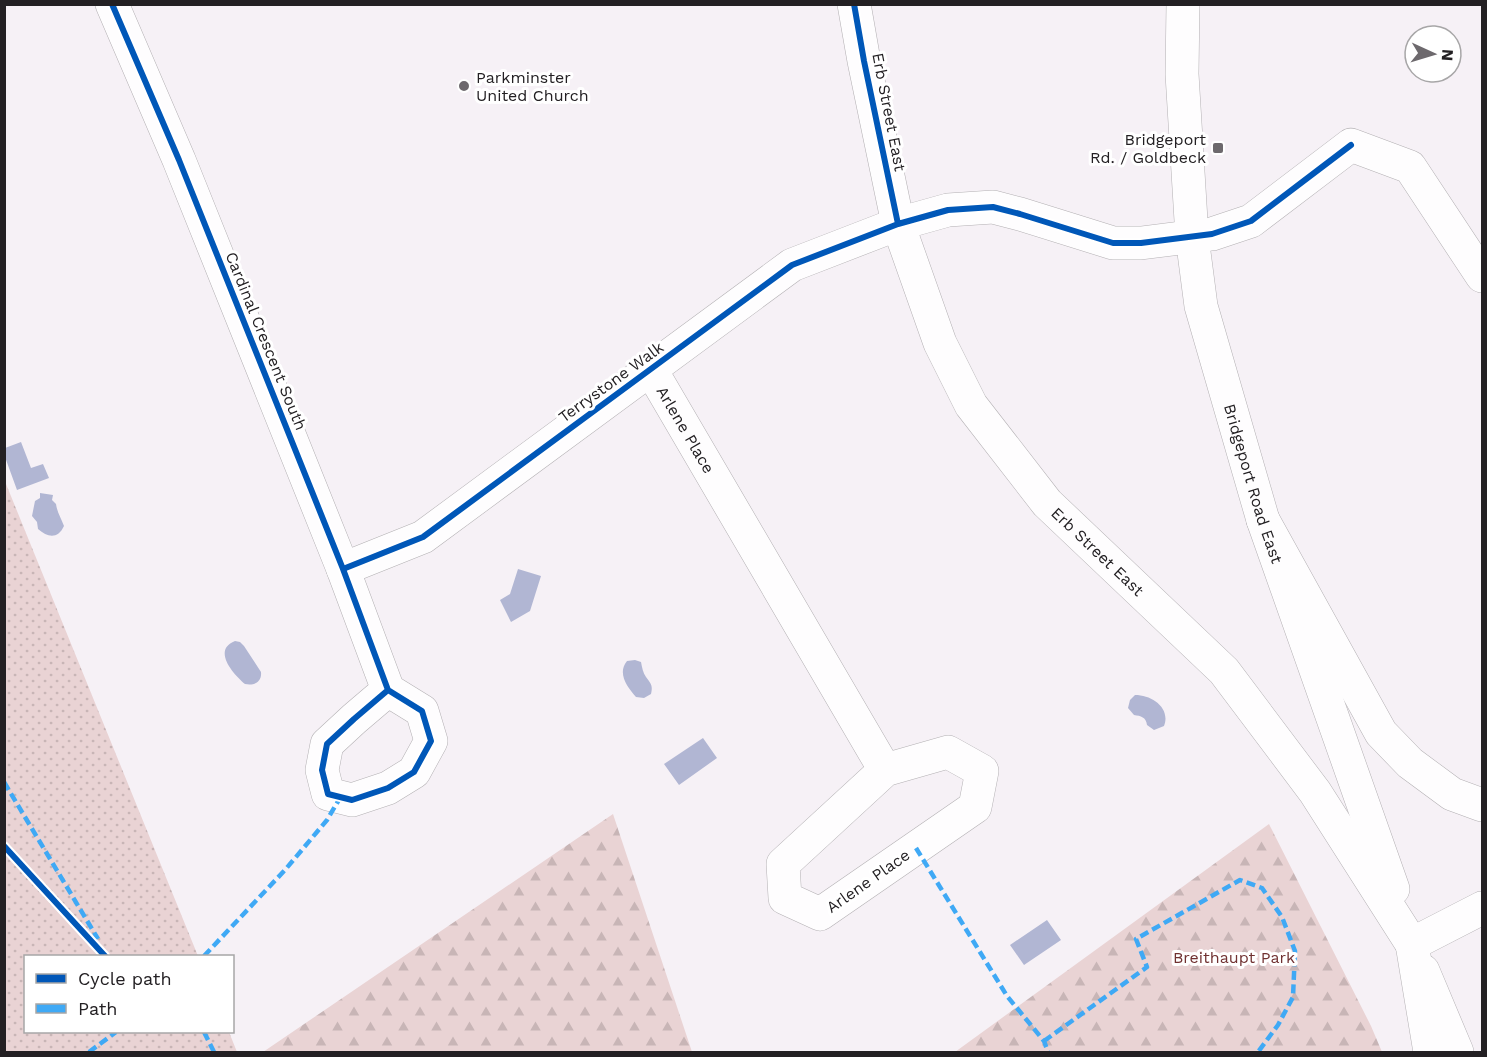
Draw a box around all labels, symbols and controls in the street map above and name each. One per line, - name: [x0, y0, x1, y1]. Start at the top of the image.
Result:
- north arrow: [1403, 24, 1463, 84]
- text: N: [1438, 48, 1457, 62]
- street label: Erb Street East: [868, 51, 910, 173]
- place label: Parkminster United Church: [476, 68, 589, 105]
- marker: Parkminster United Church: [457, 79, 471, 93]
- place label: Bridgeport Rd. / Goldbeck: [1090, 130, 1206, 167]
- marker: Bridgeport Rd. / Goldbeck: [1211, 141, 1225, 155]
- street label: Cardinal Crescent South: [221, 249, 311, 433]
- street label: Terrystone Walk: [555, 338, 667, 426]
- street label: Arlene Place: [653, 383, 719, 477]
- street label: Bridgeport Road East: [1220, 401, 1287, 566]
- street label: Erb Street East: [1048, 503, 1148, 600]
- street label: Arlene Place: [823, 845, 913, 917]
- park label: Breithaupt Park: [1173, 948, 1295, 967]
- legend: [24, 955, 234, 1033]
- text: Cycle path: [78, 968, 172, 989]
- text: Path: [78, 998, 118, 1019]

